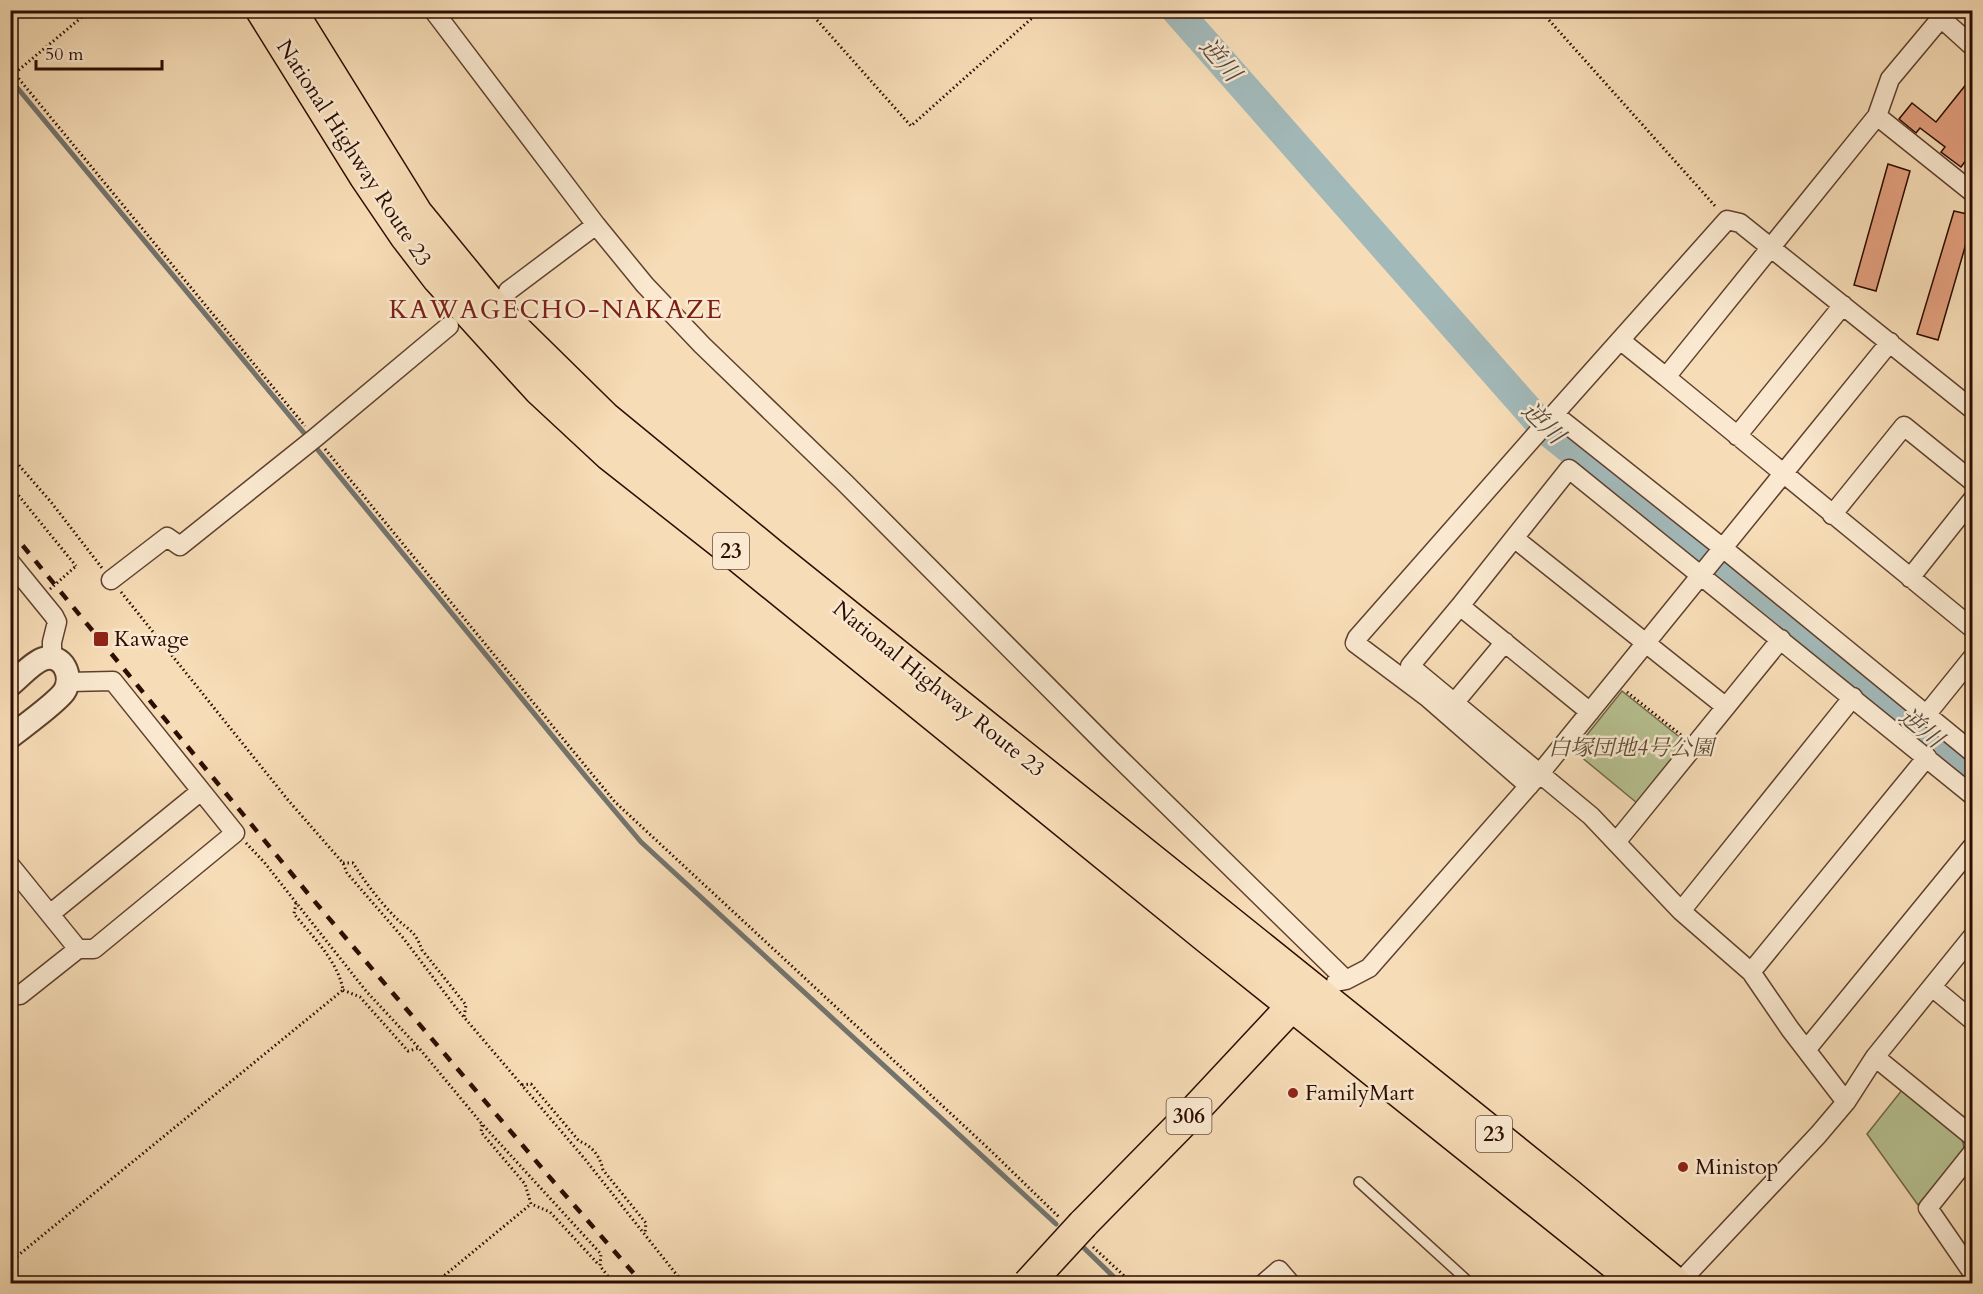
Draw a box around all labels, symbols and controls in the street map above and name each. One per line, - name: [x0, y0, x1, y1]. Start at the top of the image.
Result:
- water label: 逆川: [1192, 31, 1250, 91]
- scale bar: [36, 33, 162, 71]
- street label: National Highway Route 23: [269, 34, 439, 272]
- text: 50 m: [45, 42, 84, 67]
- district label: KAWAGECHO-NAKAZE: [389, 292, 723, 327]
- water label: 逆川: [1514, 394, 1574, 454]
- road number: 23: [713, 533, 749, 569]
- street label: National Highway Route 23: [827, 594, 1051, 784]
- place label: Kawage: [114, 624, 189, 654]
- marker: Kawage: [92, 630, 110, 648]
- water label: 逆川: [1892, 700, 1952, 758]
- park label: 白塚団地4号公園: [1548, 733, 1717, 763]
- place label: FamilyMart: [1305, 1078, 1414, 1108]
- marker: FamilyMart: [1286, 1086, 1300, 1100]
- road number: 306: [1166, 1098, 1212, 1134]
- road number: 23: [1476, 1116, 1512, 1152]
- place label: Ministop: [1695, 1152, 1779, 1182]
- marker: Ministop: [1676, 1160, 1690, 1174]

